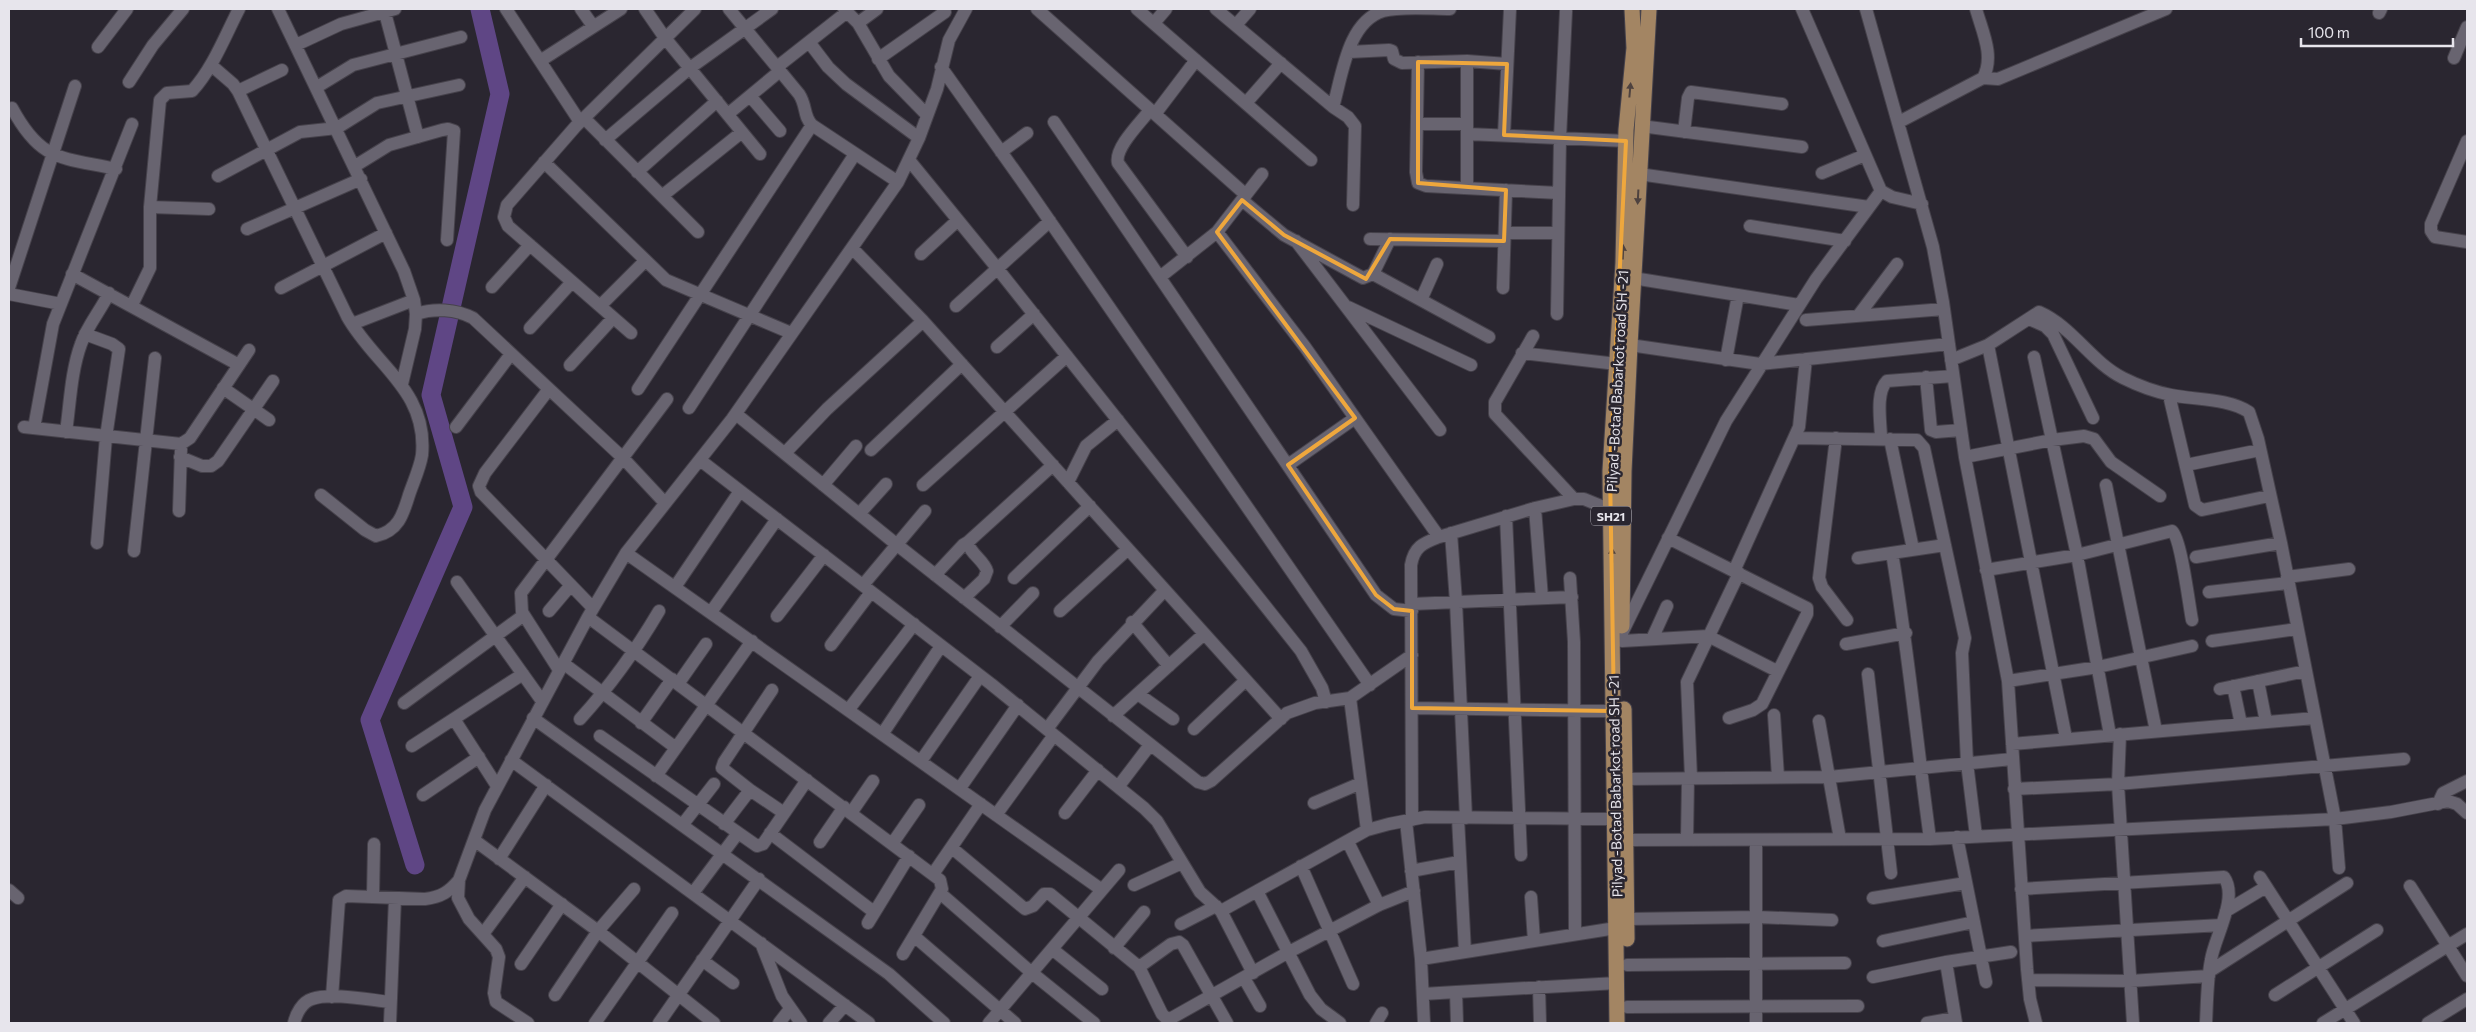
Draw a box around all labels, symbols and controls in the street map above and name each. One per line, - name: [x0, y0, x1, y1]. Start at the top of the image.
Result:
- scale bar: [2301, 15, 2454, 47]
- text: 100 m: [2308, 23, 2350, 41]
- one-way arrow: [1626, 82, 1634, 98]
- one-way arrow: [1633, 189, 1641, 205]
- one-way arrow: [1619, 244, 1627, 260]
- street label: Pilyad -Botad Babarkot road SH -21: [1603, 269, 1631, 493]
- road number: SH21: [1591, 506, 1631, 526]
- one-way arrow: [1607, 546, 1615, 562]
- street label: Pilyad -Botad Babarkot road SH -21: [1605, 675, 1625, 897]

